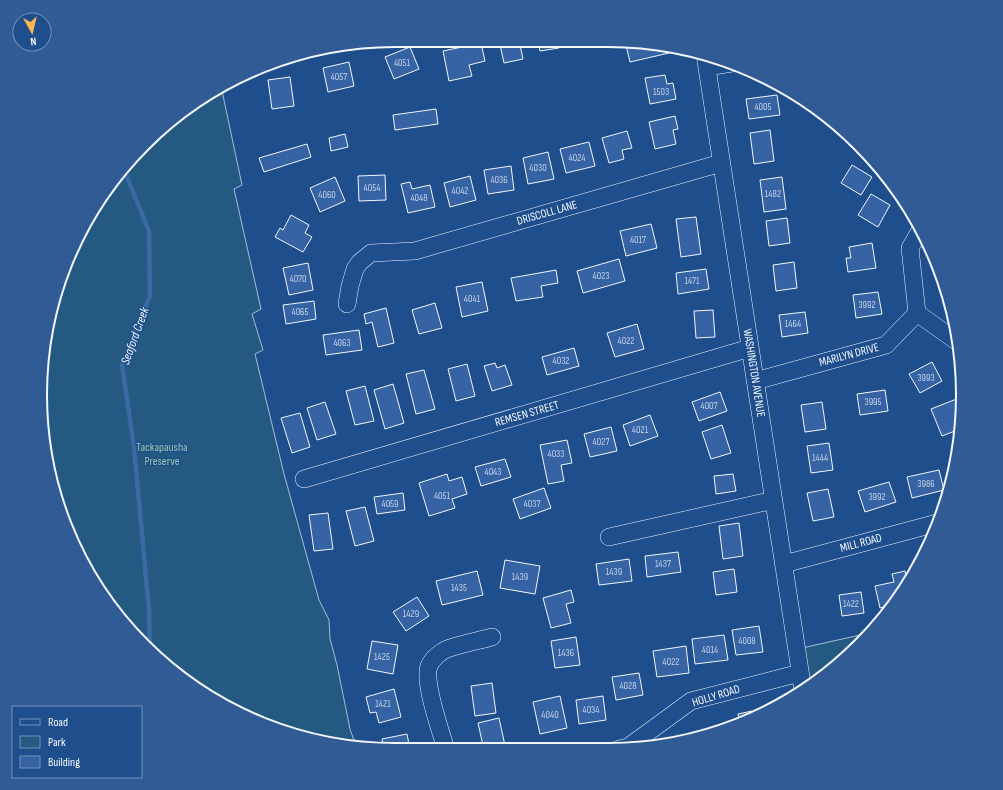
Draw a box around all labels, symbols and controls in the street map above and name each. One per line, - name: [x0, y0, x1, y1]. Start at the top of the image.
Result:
- north arrow: [12, 12, 52, 52]
- text: N: [29, 35, 37, 48]
- house number: 4051: [394, 57, 411, 69]
- house number: 4057: [331, 71, 347, 83]
- house number: 1503: [653, 86, 669, 98]
- house number: 4005: [754, 101, 772, 113]
- house number: 4024: [569, 152, 585, 164]
- house number: 4030: [529, 162, 547, 174]
- house number: 4036: [490, 174, 508, 186]
- house number: 4054: [364, 182, 380, 194]
- house number: 4042: [452, 185, 469, 197]
- house number: 1482: [765, 188, 781, 200]
- house number: 4060: [318, 189, 336, 201]
- house number: 4048: [410, 192, 428, 204]
- street label: DRISCOLL LANE: [515, 197, 579, 229]
- house number: 4017: [630, 234, 646, 246]
- house number: 4023: [593, 270, 609, 282]
- house number: 4070: [289, 273, 307, 285]
- house number: 1471: [684, 275, 700, 287]
- house number: 4041: [464, 293, 481, 305]
- house number: 3992: [858, 299, 876, 311]
- water label: Seaford Creek: [117, 304, 153, 367]
- house number: 4065: [291, 306, 309, 318]
- house number: 1464: [785, 318, 801, 330]
- street label: WASHINGTON AVENUE: [740, 328, 768, 418]
- house number: 4022: [618, 335, 634, 347]
- house number: 4063: [333, 337, 351, 349]
- street label: MARILYN DRIVE: [818, 340, 881, 370]
- house number: 4032: [553, 355, 569, 367]
- house number: 3993: [917, 372, 935, 384]
- house number: 3995: [864, 396, 882, 408]
- street label: REMSEN STREET: [493, 398, 561, 430]
- house number: 4007: [700, 400, 718, 412]
- house number: 4021: [632, 424, 649, 436]
- house number: 4027: [593, 436, 609, 448]
- park label: Tackapausha Preserve: [136, 440, 188, 469]
- house number: 4033: [547, 448, 565, 460]
- house number: 1444: [812, 452, 828, 464]
- house number: 4043: [484, 466, 502, 478]
- house number: 3986: [917, 478, 935, 490]
- house number: 4051: [434, 490, 451, 502]
- house number: 3992: [868, 491, 886, 503]
- house number: 4059: [381, 498, 399, 510]
- house number: 4037: [524, 498, 540, 510]
- street label: MILL ROAD: [838, 530, 884, 556]
- house number: 1437: [655, 558, 671, 570]
- house number: 1439: [606, 566, 622, 578]
- house number: 1439: [512, 571, 528, 583]
- house number: 1435: [451, 582, 467, 594]
- house number: 1422: [843, 598, 859, 610]
- house number: 1429: [403, 608, 419, 620]
- house number: 4008: [738, 635, 756, 647]
- house number: 4014: [702, 644, 718, 656]
- house number: 1436: [558, 647, 574, 659]
- house number: 1425: [374, 651, 390, 663]
- house number: 4022: [663, 656, 679, 668]
- house number: 4028: [619, 680, 637, 692]
- street label: HOLLY ROAD: [690, 682, 742, 710]
- house number: 1421: [375, 698, 391, 710]
- house number: 4034: [582, 704, 600, 716]
- legend: [12, 706, 142, 778]
- house number: 4040: [541, 709, 559, 721]
- text: Road: [48, 715, 68, 730]
- text: Park: [48, 735, 66, 750]
- text: Building: [48, 755, 80, 770]

